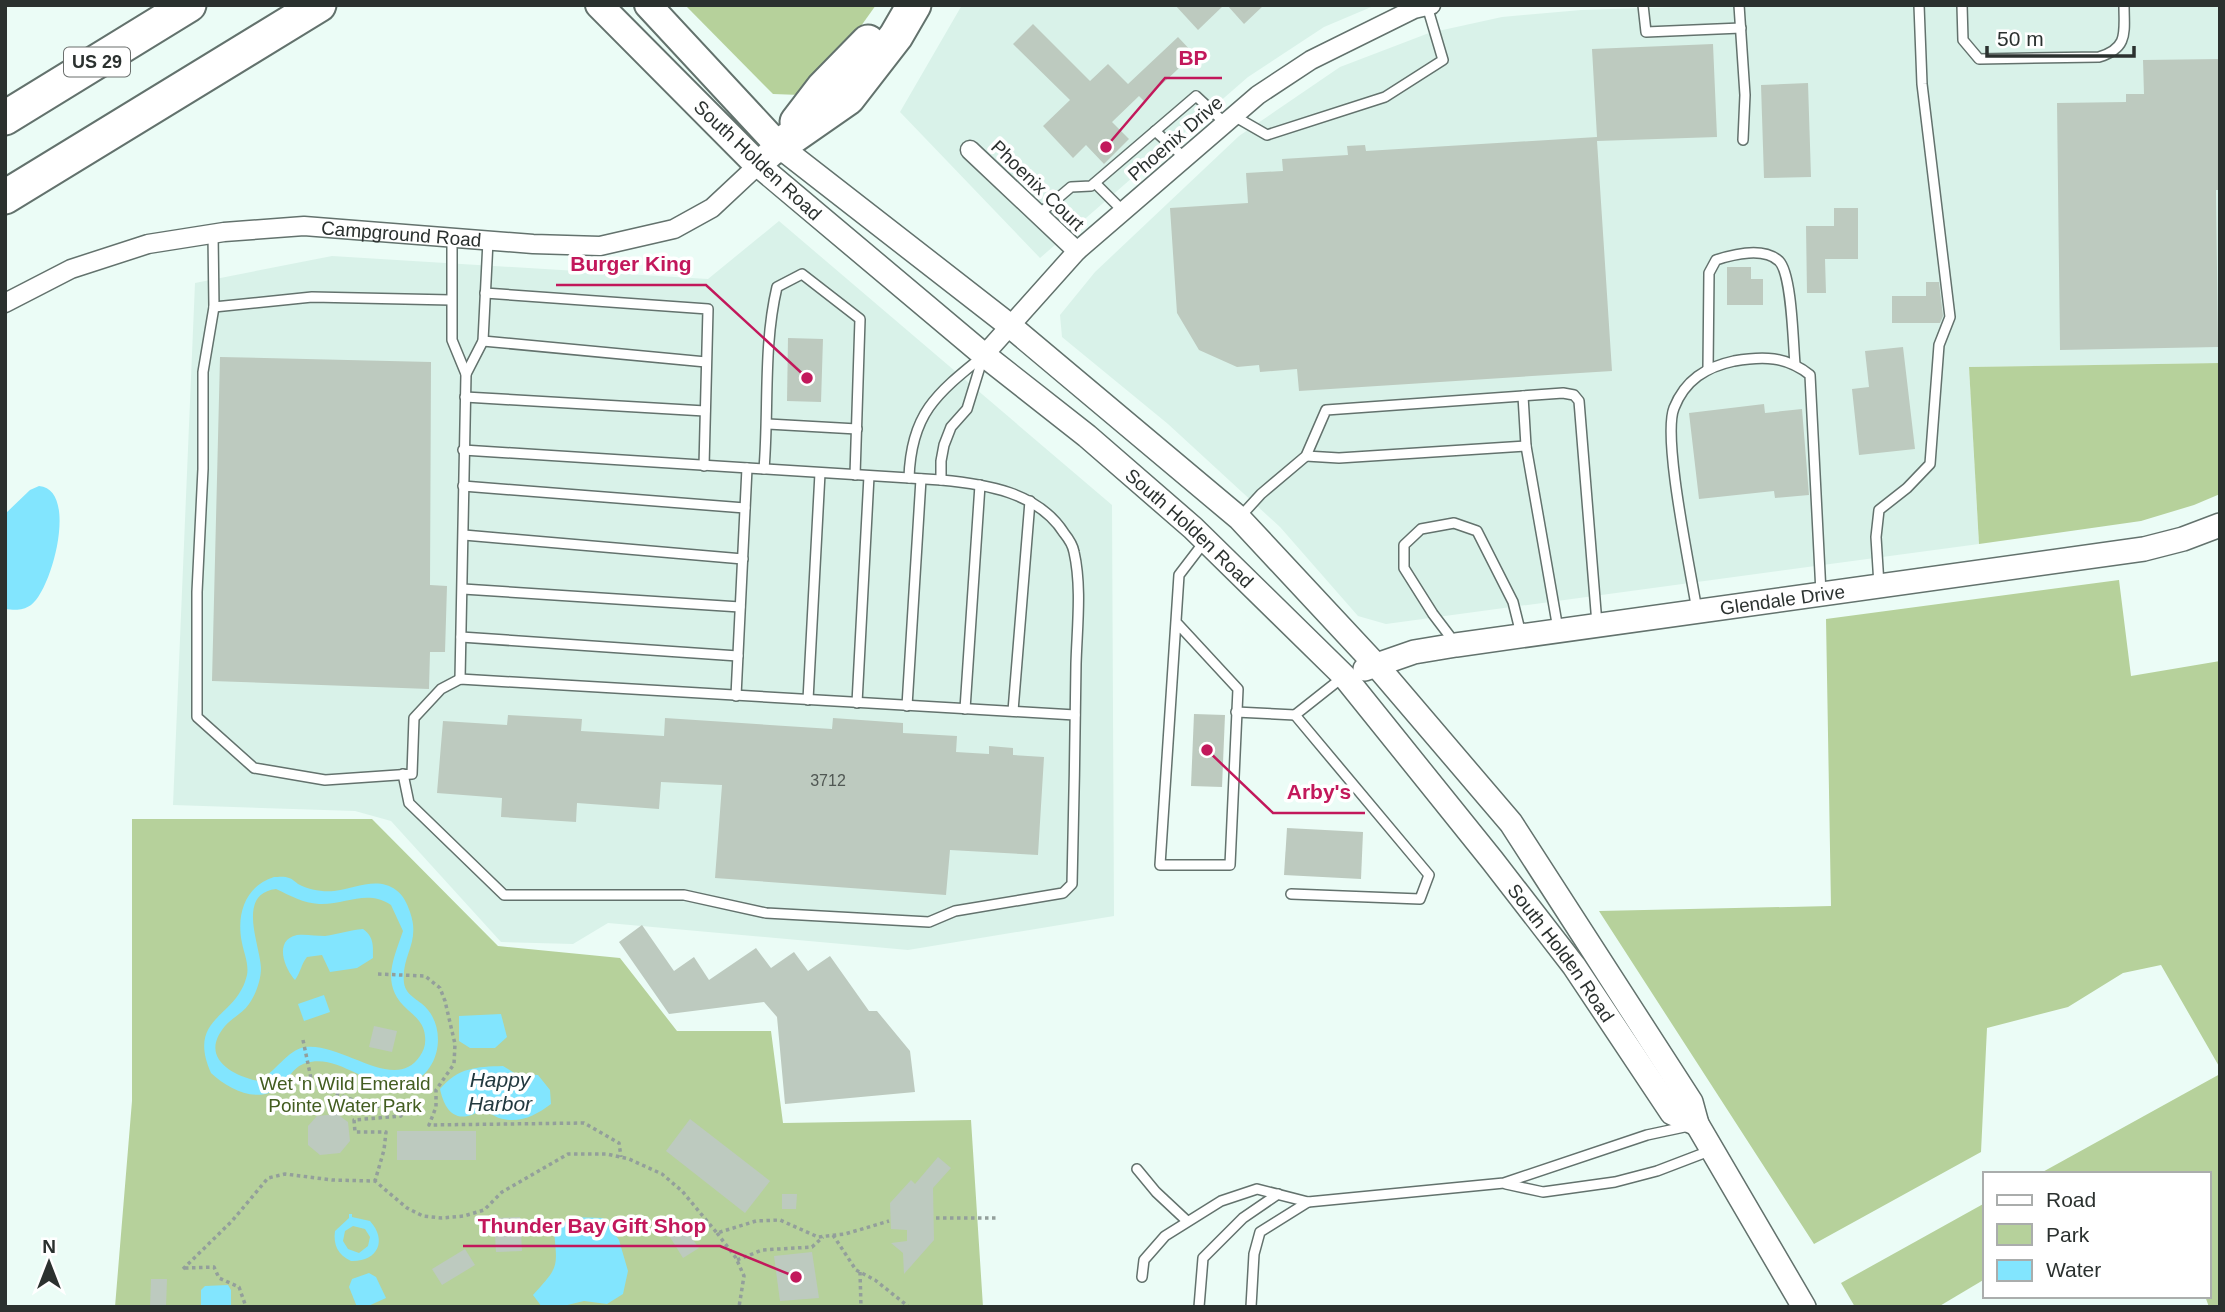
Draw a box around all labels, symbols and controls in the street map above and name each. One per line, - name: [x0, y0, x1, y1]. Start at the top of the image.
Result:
- scale bar: [1987, 14, 2134, 58]
- text: 50 m: [1997, 27, 2044, 50]
- callout: BP: [1165, 36, 1222, 78]
- text: BP: [1178, 46, 1208, 69]
- road number: US 29: [64, 48, 130, 76]
- street label: Phoenix Drive: [1124, 92, 1227, 185]
- street label: South Holden Road: [690, 96, 825, 225]
- street label: Phoenix Court: [987, 136, 1089, 235]
- street label: Campground Road: [320, 217, 482, 251]
- callout: Burger King: [556, 243, 706, 285]
- text: Burger King: [570, 252, 692, 275]
- street label: South Holden Road: [1121, 464, 1257, 592]
- street label: Glendale Drive: [1719, 581, 1846, 619]
- callout: Arby's: [1273, 771, 1365, 813]
- house number: 3712: [810, 772, 846, 789]
- text: Arby's: [1287, 780, 1351, 803]
- street label: South Holden Road: [1503, 880, 1618, 1026]
- water label: Happy Harbor: [468, 1068, 533, 1115]
- park label: Wet 'n Wild Emerald Pointe Water Park: [259, 1073, 431, 1116]
- legend: [1983, 1172, 2211, 1298]
- text: Road: [2046, 1188, 2096, 1211]
- callout: Thunder Bay Gift Shop: [463, 1204, 720, 1246]
- text: Thunder Bay Gift Shop: [478, 1214, 706, 1237]
- text: Park: [2046, 1223, 2090, 1246]
- north arrow: [14, 1228, 84, 1298]
- text: N: [42, 1236, 56, 1257]
- text: Water: [2046, 1258, 2101, 1281]

